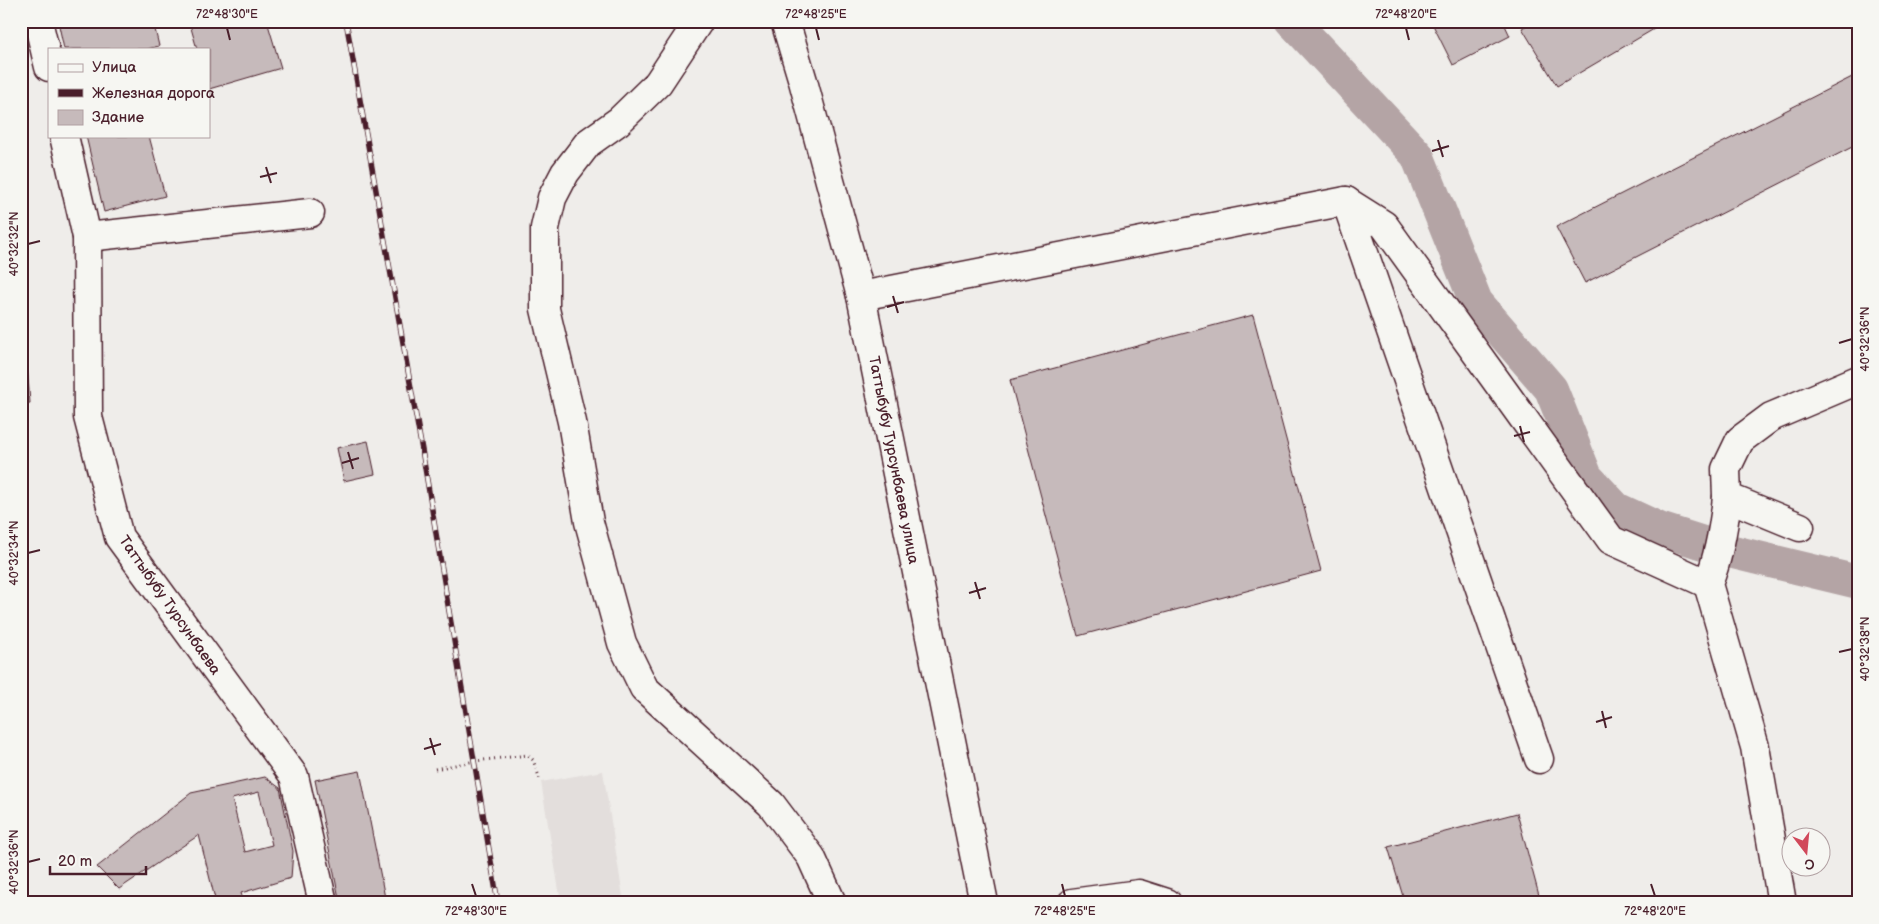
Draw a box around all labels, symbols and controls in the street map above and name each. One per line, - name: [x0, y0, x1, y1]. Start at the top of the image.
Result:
- text: 72°48'30"E: [196, 7, 258, 22]
- text: 72°48'25"E: [785, 7, 847, 22]
- text: 72°48'20"E: [1375, 7, 1437, 22]
- legend: [48, 48, 210, 138]
- text: Улица: [92, 58, 137, 77]
- text: Железная дорога: [92, 84, 215, 103]
- text: Здание: [92, 108, 144, 127]
- text: 40°32'32"N: [7, 211, 22, 277]
- text: 40°32'36"N: [1858, 306, 1873, 372]
- street label: Таттыбубу Турсунбаева улица: [864, 355, 923, 566]
- text: 40°32'34"N: [7, 520, 22, 586]
- street label: Таттыбубу Турсунбаева: [114, 532, 225, 679]
- text: 40°32'38"N: [1858, 617, 1873, 681]
- north arrow: [1782, 826, 1832, 876]
- text: 40°32'36"N: [7, 829, 22, 895]
- scale bar: [50, 844, 146, 876]
- text: 20 m: [58, 852, 92, 871]
- text: С: [1802, 855, 1816, 874]
- text: 72°48'30"E: [445, 904, 507, 919]
- text: 72°48'25"E: [1034, 904, 1096, 919]
- text: 72°48'20"E: [1624, 904, 1686, 919]

